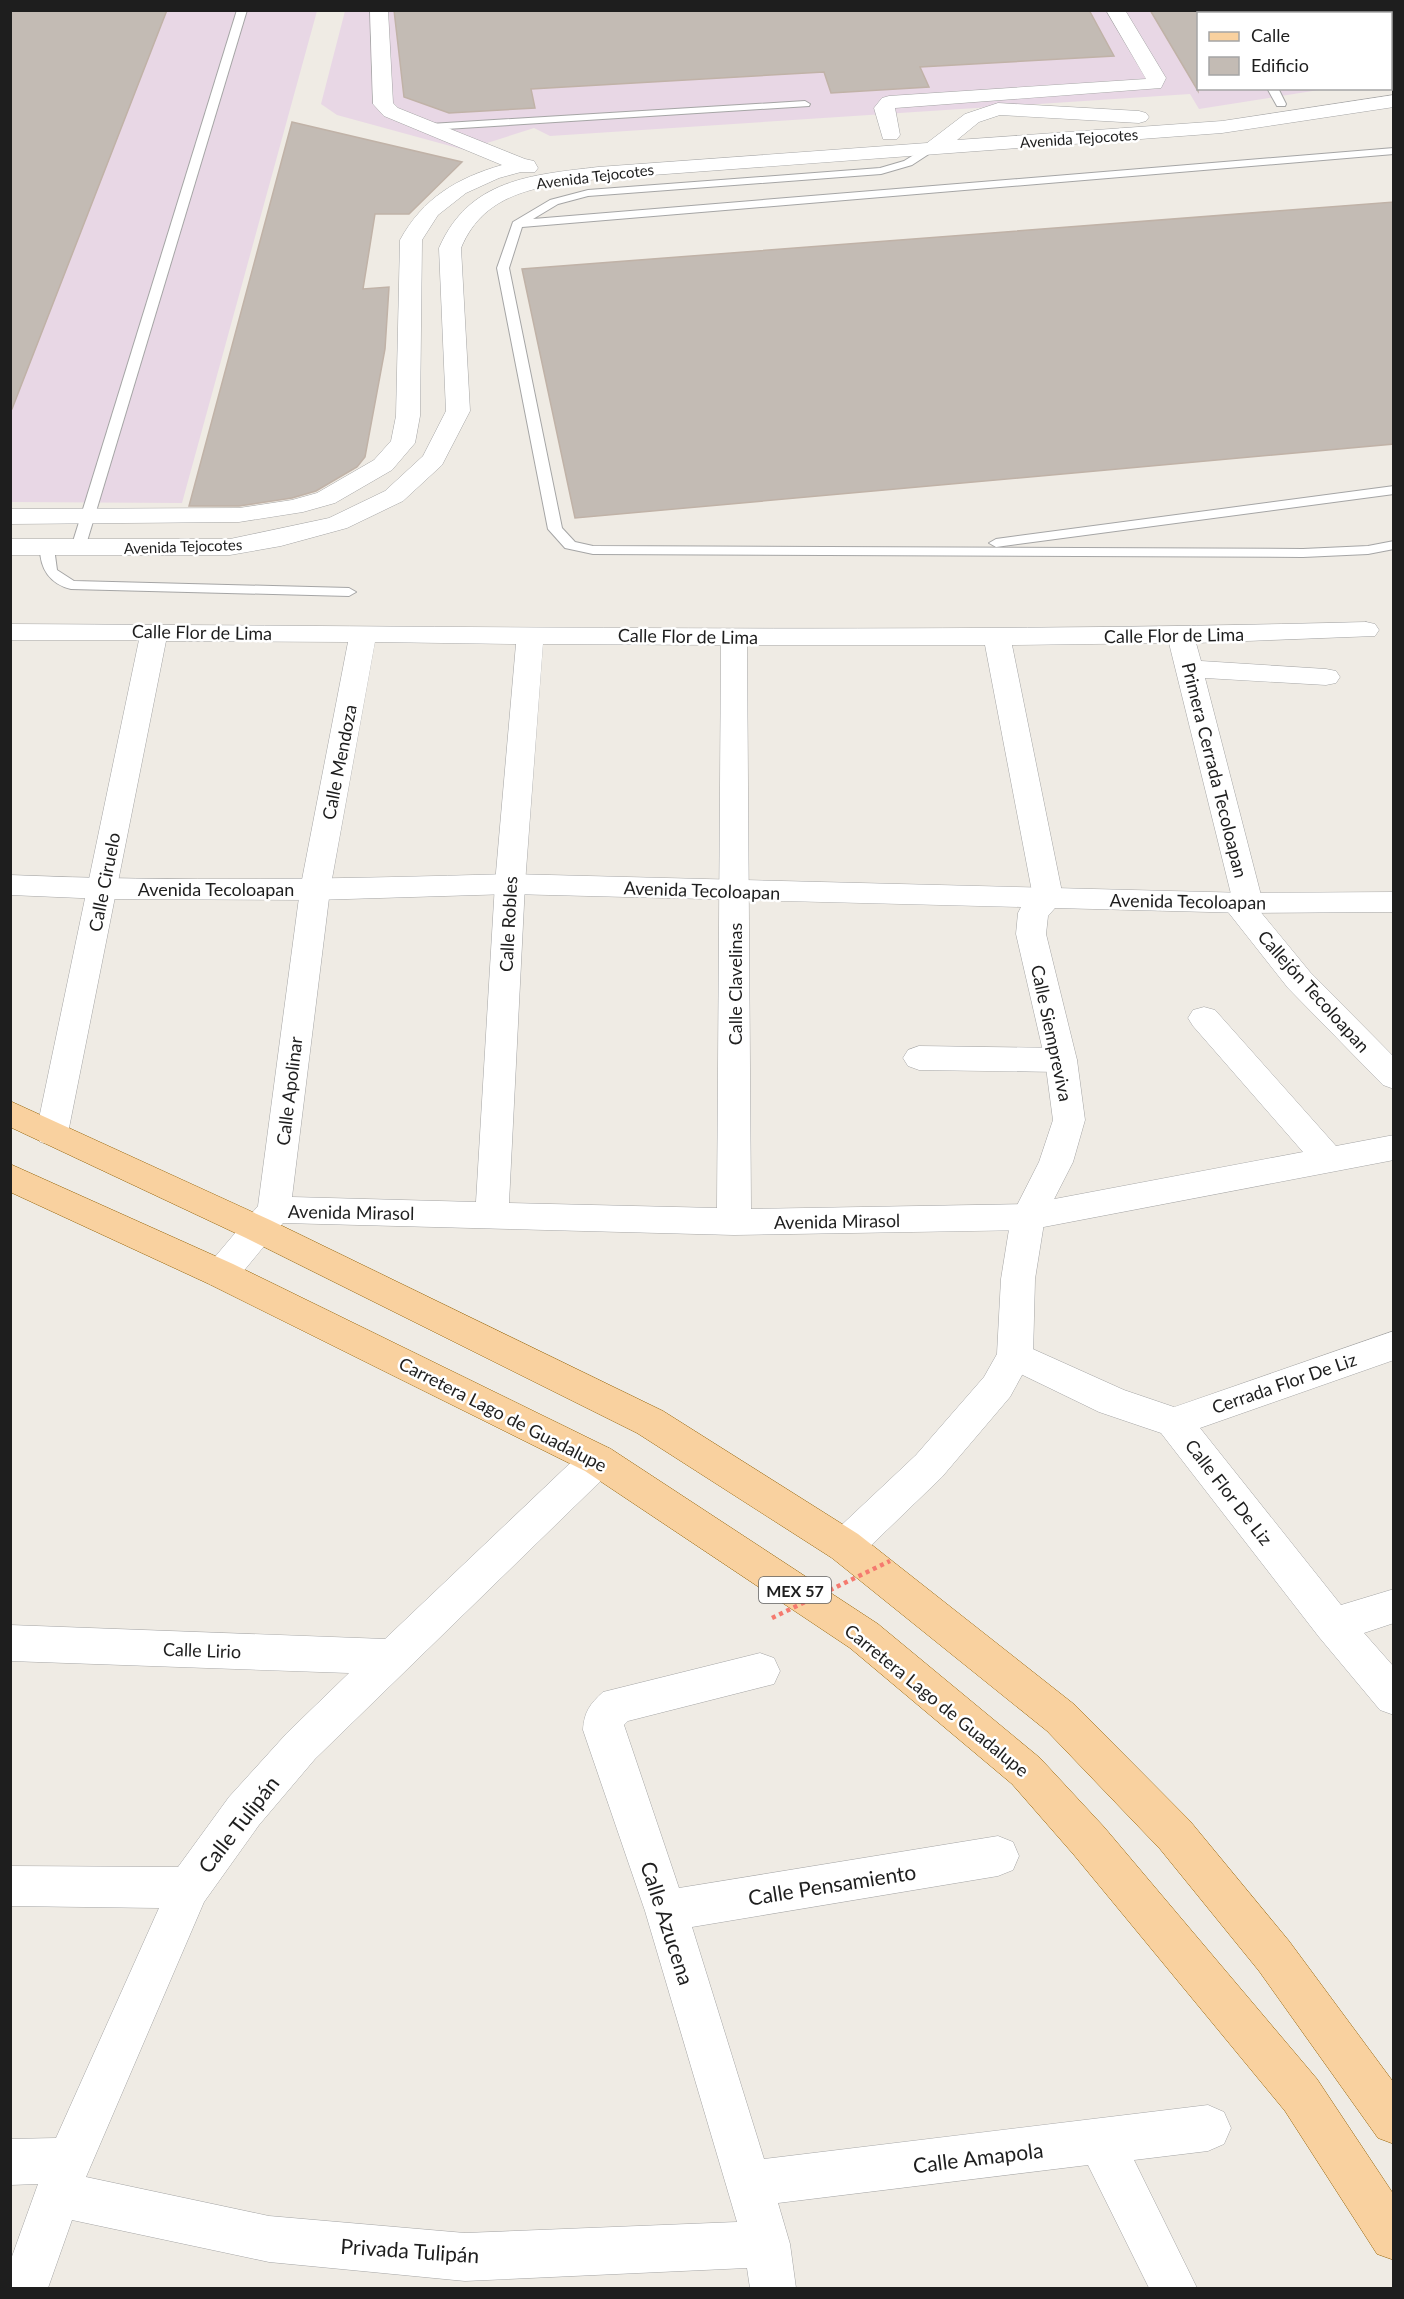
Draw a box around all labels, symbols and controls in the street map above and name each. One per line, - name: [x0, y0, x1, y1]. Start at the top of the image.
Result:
- legend: [1197, 12, 1392, 90]
- text: Calle: [1251, 24, 1290, 46]
- text: Edificio: [1251, 54, 1309, 76]
- street label: Avenida Tejocotes: [1019, 125, 1139, 151]
- street label: Avenida Tejocotes: [535, 160, 655, 192]
- street label: Avenida Tejocotes: [124, 535, 242, 557]
- street label: Calle Flor de Lima: [132, 620, 272, 644]
- street label: Calle Flor de Lima: [1104, 623, 1244, 647]
- street label: Calle Flor de Lima: [618, 624, 758, 648]
- street label: Primera Cerrada Tecoloapan: [1178, 660, 1252, 880]
- street label: Calle Mendoza: [317, 703, 361, 821]
- street label: Calle Ciruelo: [84, 831, 124, 933]
- street label: Calle Robles: [495, 875, 522, 973]
- street label: Avenida Tecoloapan: [623, 876, 781, 904]
- street label: Avenida Tecoloapan: [138, 878, 294, 900]
- street label: Avenida Tecoloapan: [1110, 889, 1266, 913]
- street label: Calle Clavelinas: [724, 923, 746, 1045]
- street label: Callejón Tecoloapan: [1253, 925, 1375, 1057]
- street label: Calle Siempreviva: [1027, 963, 1077, 1103]
- street label: Calle Apolinar: [271, 1035, 307, 1147]
- street label: Avenida Mirasol: [288, 1200, 414, 1224]
- street label: Avenida Mirasol: [774, 1209, 900, 1233]
- street label: Cerrada Flor De Liz: [1209, 1348, 1359, 1418]
- street label: Carretera Lago de Guadalupe: [395, 1352, 611, 1476]
- street label: Calle Flor De Liz: [1181, 1435, 1277, 1549]
- road number: MEX 57: [759, 1577, 831, 1603]
- street label: Carretera Lago de Guadalupe: [841, 1619, 1033, 1781]
- street label: Calle Lirio: [163, 1638, 241, 1662]
- street label: Calle Tulipán: [192, 1771, 284, 1877]
- street label: Calle Azucena: [636, 1858, 700, 1988]
- street label: Calle Pensamiento: [746, 1858, 918, 1910]
- street label: Calle Amapola: [911, 2137, 1045, 2177]
- street label: Privada Tulipán: [340, 2233, 480, 2267]

